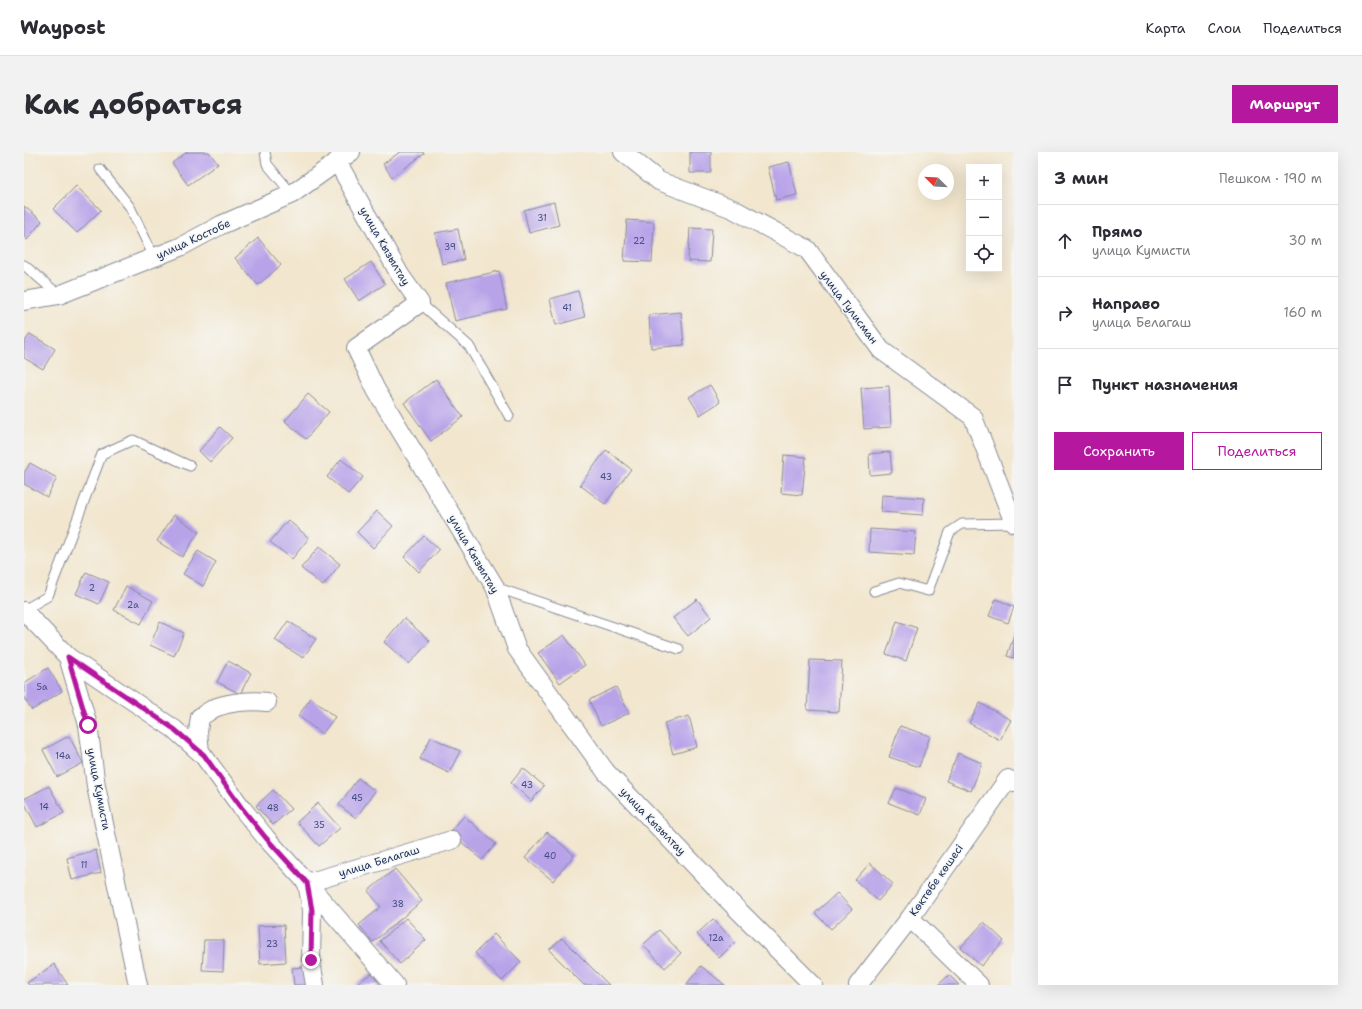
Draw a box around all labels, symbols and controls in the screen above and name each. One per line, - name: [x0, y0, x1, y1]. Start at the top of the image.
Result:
- text: Waypost: [20, 15, 105, 40]
- text: Карта: [1145, 19, 1186, 37]
- text: Слои: [1208, 19, 1241, 37]
- text: Поделиться: [1263, 19, 1342, 37]
- text: Как добраться: [24, 85, 243, 123]
- button: Маршрут: [1232, 85, 1338, 123]
- north arrow: [918, 164, 954, 200]
- map controls: [966, 164, 1002, 272]
- button: +: [966, 164, 1002, 200]
- text: 3 мин: [1054, 167, 1109, 189]
- text: Пешком · 190 m: [1219, 170, 1322, 187]
- button: −: [966, 200, 1002, 236]
- street label: улица Кызылтау: [356, 204, 413, 289]
- house number: 31: [537, 212, 547, 224]
- street label: улица Костобе: [154, 216, 233, 263]
- text: Прямо: [1092, 222, 1142, 242]
- icon: ahead: [1054, 230, 1076, 252]
- text: 30 m: [1288, 232, 1322, 249]
- house number: 22: [633, 235, 645, 247]
- button: locate: [966, 236, 1002, 272]
- house number: 39: [444, 241, 456, 253]
- text: улица Кумисти: [1092, 242, 1190, 259]
- street label: улица Гулисман: [816, 268, 881, 347]
- text: Направо: [1092, 294, 1160, 314]
- house number: 41: [562, 302, 572, 314]
- icon: right: [1054, 302, 1076, 324]
- text: 160 m: [1284, 304, 1322, 321]
- text: улица Белагаш: [1092, 314, 1191, 331]
- icon: arrive: [1054, 374, 1076, 396]
- text: Пункт назначения: [1092, 375, 1238, 395]
- button: Сохранить: [1054, 432, 1184, 470]
- button: Поделиться: [1192, 432, 1322, 470]
- house number: 43: [600, 471, 612, 483]
- street label: улица Кызылтау: [445, 512, 502, 597]
- house number: 2: [89, 582, 95, 594]
- house number: 2а: [127, 599, 139, 611]
- house number: 5а: [36, 681, 48, 693]
- route start: [79, 716, 97, 734]
- street label: улица Кумисти: [83, 747, 114, 831]
- house number: 14а: [55, 750, 71, 762]
- house number: 43: [521, 779, 533, 791]
- street label: улица Кызылтау: [616, 784, 689, 859]
- house number: 45: [351, 792, 363, 804]
- house number: 14: [39, 801, 49, 813]
- house number: 48: [267, 802, 279, 814]
- house number: 35: [313, 819, 325, 831]
- street label: Көктөбе көшесі: [906, 841, 967, 919]
- street label: улица Белагаш: [337, 842, 422, 881]
- house number: 40: [544, 850, 556, 862]
- house number: 11: [80, 859, 88, 871]
- house number: 38: [392, 898, 404, 910]
- house number: 12а: [708, 932, 724, 944]
- house number: 23: [266, 938, 278, 950]
- route end: [302, 951, 320, 969]

